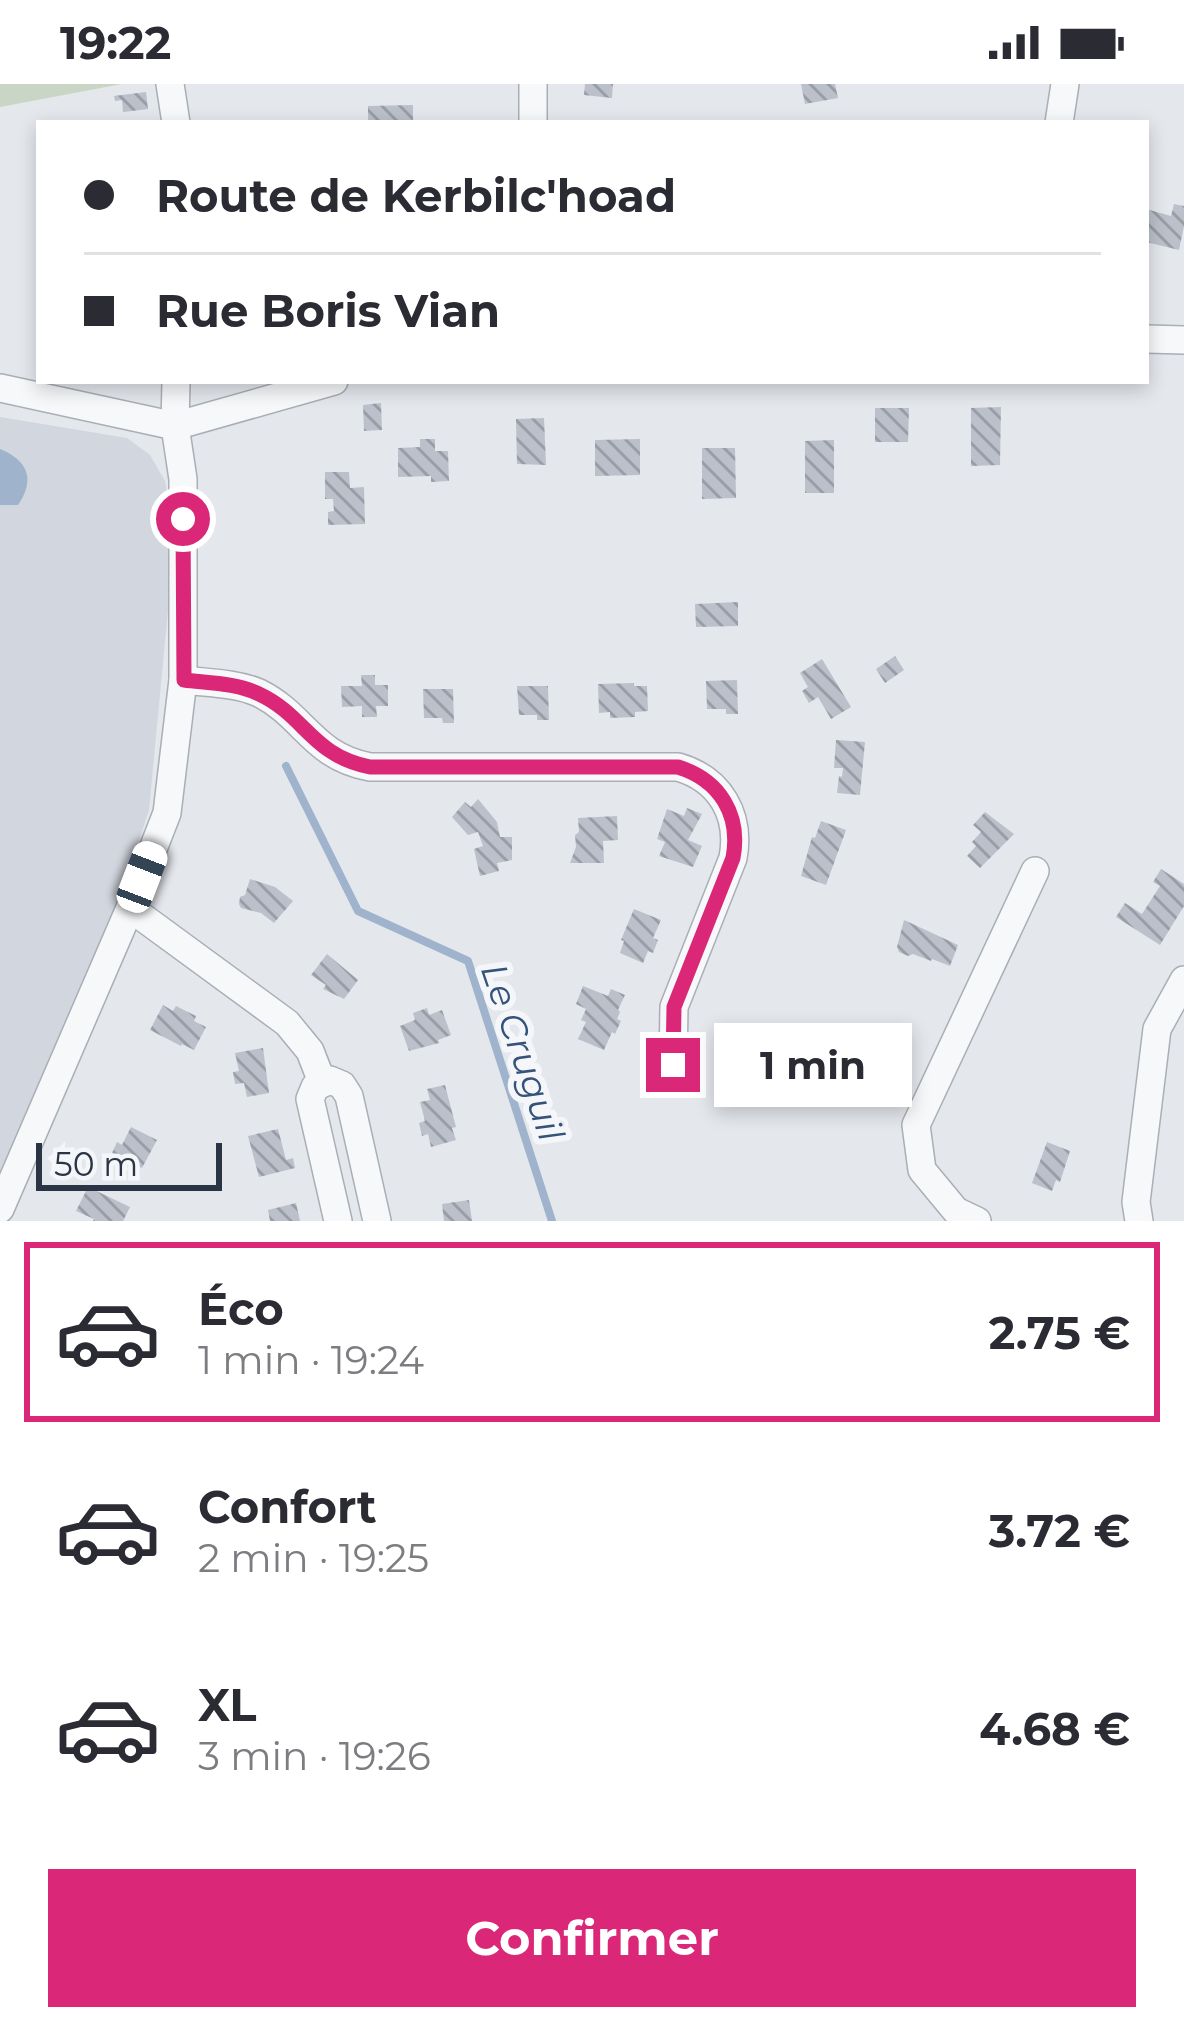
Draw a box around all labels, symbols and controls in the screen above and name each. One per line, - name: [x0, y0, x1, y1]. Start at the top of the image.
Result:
- text: 19:22: [60, 15, 171, 70]
- text: Route de Kerbilc'hoad: [156, 168, 676, 223]
- text: Rue Boris Vian: [156, 283, 500, 338]
- route start: [156, 492, 210, 546]
- car: [112, 837, 172, 917]
- water label: Le Cruguil: [472, 957, 574, 1147]
- callout: 1 min: [715, 1023, 913, 1107]
- route end: [646, 1038, 700, 1092]
- text: 1 min: [760, 1041, 866, 1089]
- scale bar: [36, 1137, 222, 1190]
- text: 50 m: [54, 1144, 138, 1184]
- icon: car: [54, 1278, 162, 1386]
- text: Éco: [198, 1281, 284, 1336]
- text: 2.75 €: [989, 1305, 1130, 1360]
- text: 1 min · 19:24: [198, 1336, 424, 1384]
- icon: car: [54, 1476, 162, 1584]
- text: Confort: [198, 1479, 377, 1534]
- text: 3.72 €: [989, 1503, 1130, 1558]
- text: 2 min · 19:25: [198, 1534, 429, 1582]
- icon: car: [54, 1674, 162, 1782]
- text: XL: [198, 1677, 256, 1732]
- text: 4.68 €: [979, 1701, 1130, 1756]
- text: 3 min · 19:26: [198, 1732, 431, 1780]
- button: Confirmer: [48, 1869, 1136, 2007]

